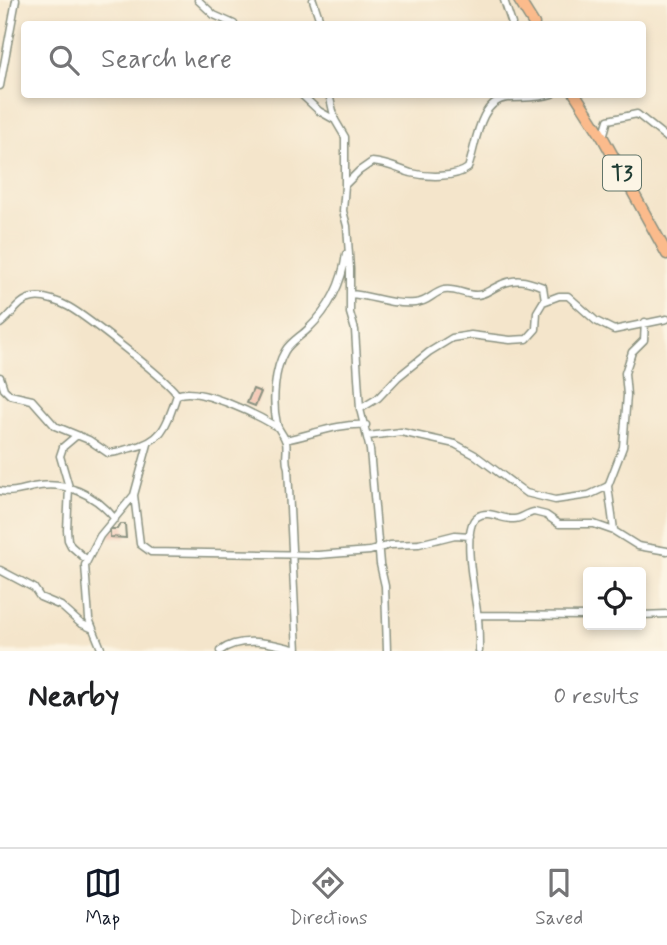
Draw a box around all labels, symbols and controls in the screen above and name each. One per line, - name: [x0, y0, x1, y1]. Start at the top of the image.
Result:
- search box: [21, 21, 646, 98]
- icon: search: [45, 41, 83, 79]
- text: Search here: [101, 43, 232, 77]
- road number: T3: [603, 156, 641, 190]
- map controls: [583, 567, 646, 630]
- button: locate: [583, 567, 646, 630]
- text: Nearby: [28, 677, 119, 716]
- text: 0 results: [553, 682, 639, 712]
- tab: Map: [84, 864, 122, 931]
- tab: Directions: [289, 864, 368, 931]
- tab: Saved: [535, 864, 583, 931]

